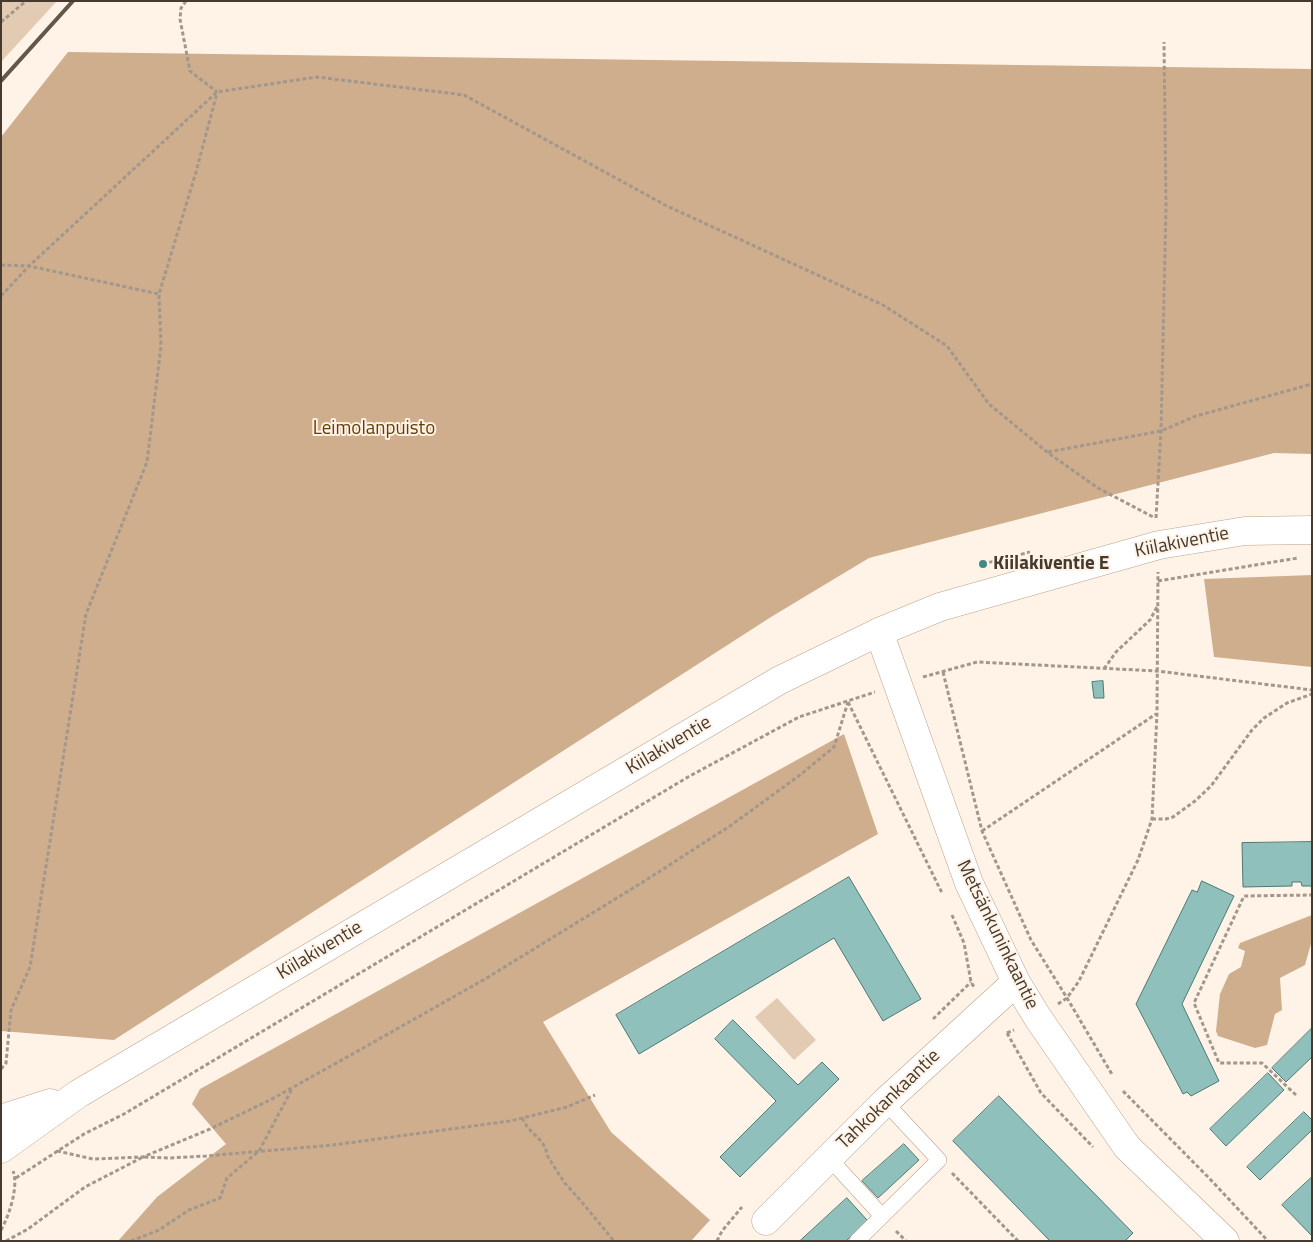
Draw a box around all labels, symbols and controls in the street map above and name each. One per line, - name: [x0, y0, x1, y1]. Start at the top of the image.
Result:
- park label: Leimolanpuisto: [313, 418, 435, 440]
- street label: Kiilakiventie: [1133, 523, 1231, 563]
- place label: Kiilakiventie E: [993, 553, 1109, 575]
- marker: Kiilakiventie E: [977, 558, 989, 570]
- street label: Kiilakiventie: [622, 712, 716, 780]
- street label: Metsänkuninkaantie: [951, 857, 1043, 1013]
- street label: Kiilakiventie: [273, 917, 367, 985]
- street label: Tahkokankaantie: [833, 1045, 945, 1155]

